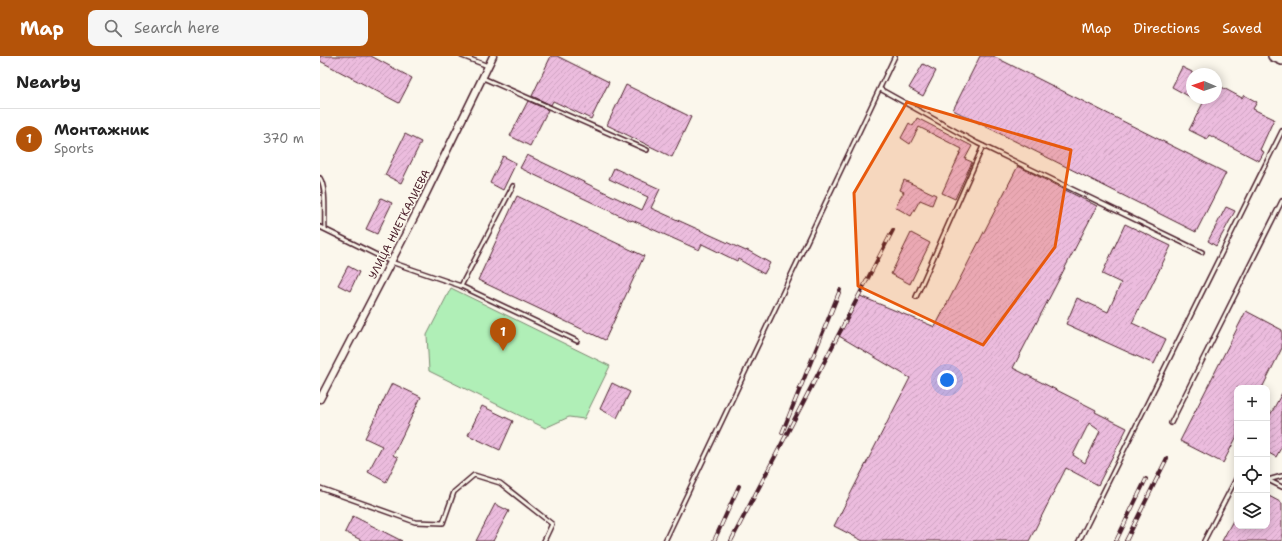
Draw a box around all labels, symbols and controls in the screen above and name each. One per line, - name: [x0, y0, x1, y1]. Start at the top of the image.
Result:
- search box: [88, 10, 368, 46]
- text: Map: [20, 16, 64, 41]
- icon: search: [102, 17, 124, 39]
- text: Search here: [134, 18, 220, 38]
- text: Map: [1082, 19, 1112, 37]
- text: Directions: [1134, 19, 1200, 37]
- text: Saved: [1222, 19, 1262, 37]
- north arrow: [1186, 68, 1222, 104]
- text: Nearby: [16, 71, 81, 93]
- text: Монтажник: [54, 120, 149, 140]
- text: 1: [26, 130, 32, 147]
- text: 370 m: [262, 130, 304, 147]
- text: Sports: [54, 140, 94, 157]
- street label: УЛИЦА НИЕТКАЛИЕВА: [365, 167, 434, 282]
- pin: 1: [490, 318, 516, 351]
- your location: [937, 370, 957, 390]
- map controls: [1234, 385, 1270, 529]
- button: +: [1234, 385, 1270, 421]
- button: −: [1234, 421, 1270, 457]
- button: locate: [1234, 457, 1270, 493]
- button: layers: [1234, 493, 1270, 529]

